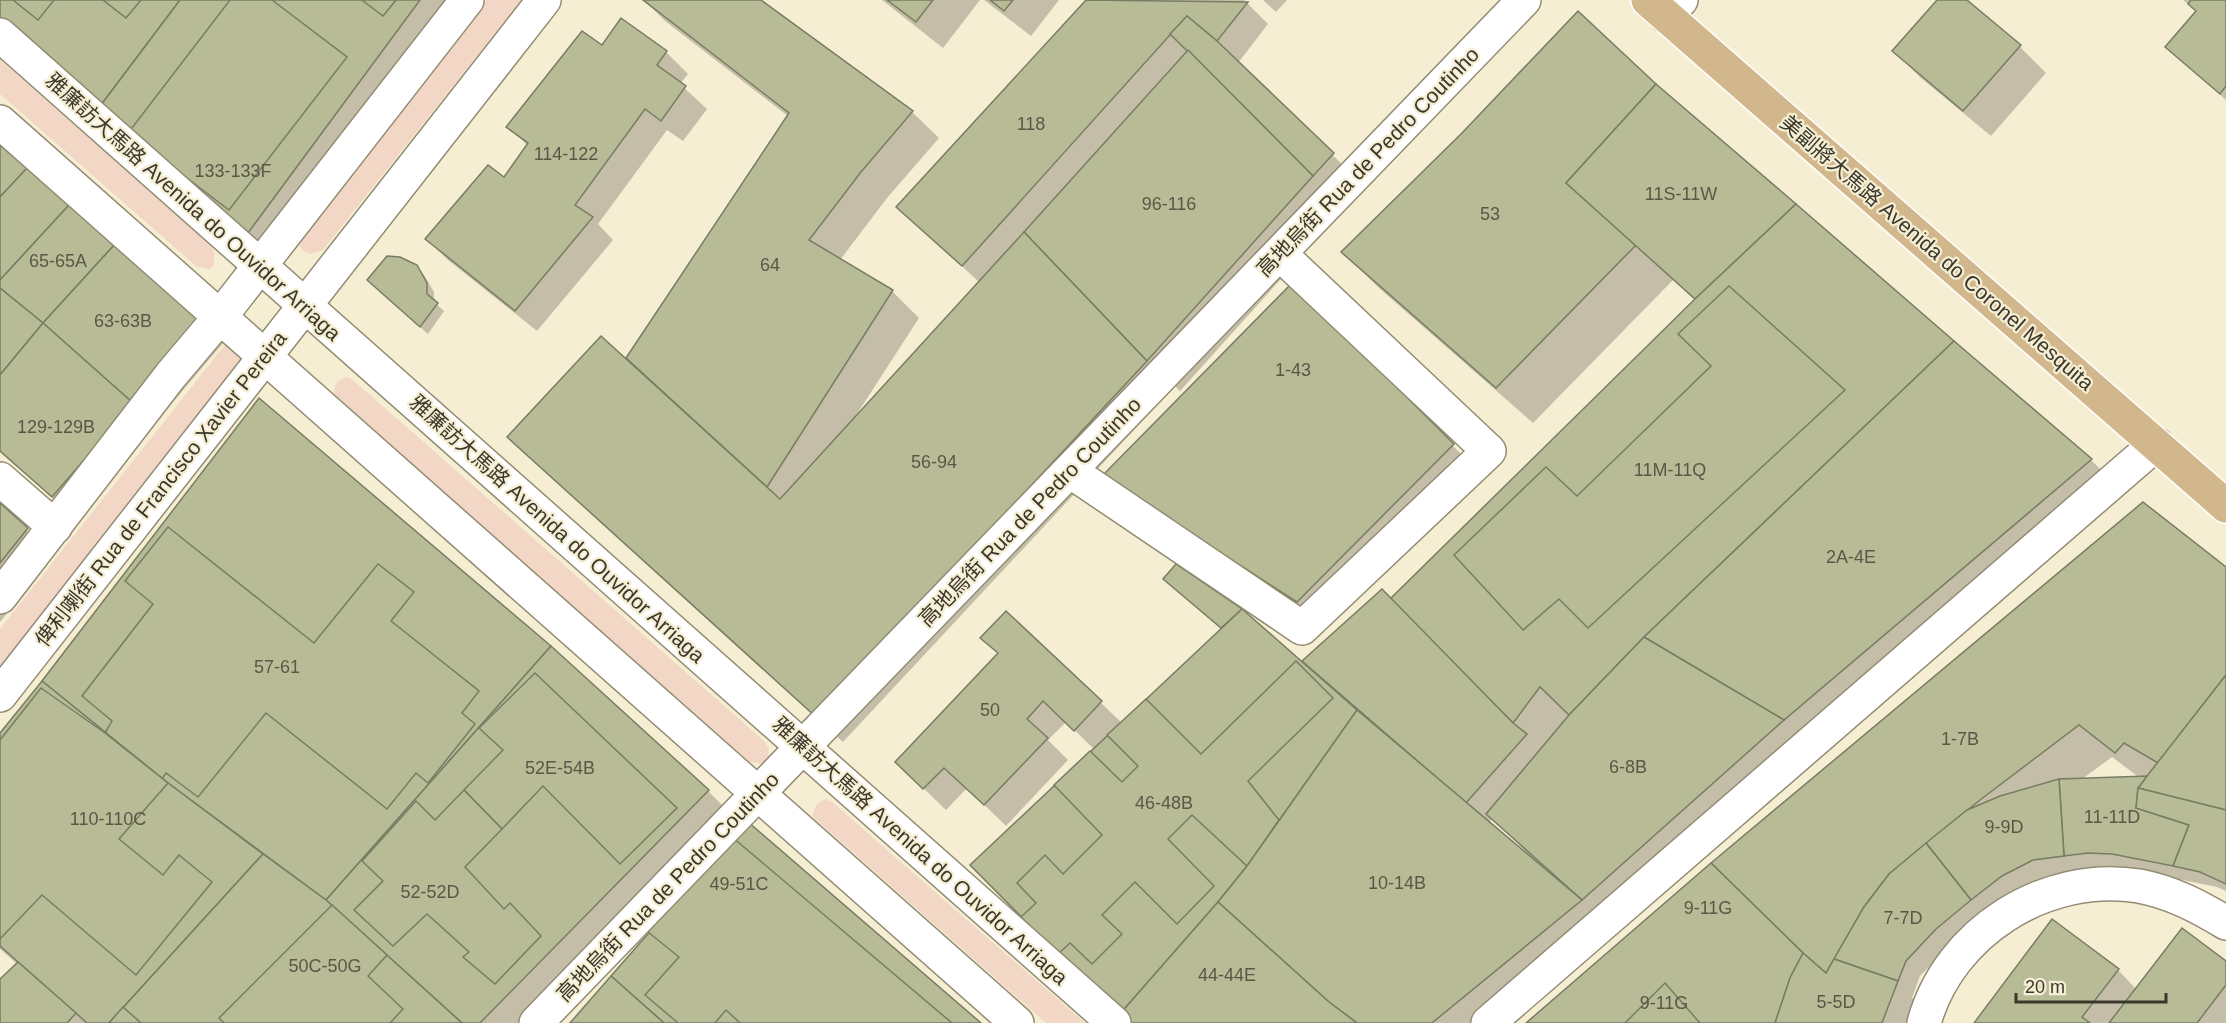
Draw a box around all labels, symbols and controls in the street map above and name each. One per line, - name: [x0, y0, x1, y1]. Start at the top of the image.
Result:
- street label: 高地烏街 Rua de Pedro Coutinho: [1252, 42, 1483, 281]
- street label: 雅廉訪大馬路 Avenida do Ouvidor Arriaga: [41, 68, 346, 345]
- street label: 美副將大馬路 Avenida do Coronel Mesquita: [1776, 110, 2099, 395]
- house number: 118: [1017, 114, 1045, 134]
- house number: 114-122: [534, 144, 598, 164]
- house number: 133-133F: [194, 161, 272, 181]
- house number: 11S-11W: [1645, 184, 1717, 204]
- house number: 96-116: [1142, 194, 1196, 214]
- house number: 53: [1480, 204, 1500, 224]
- house number: 65-65A: [29, 251, 87, 271]
- house number: 64: [760, 255, 780, 275]
- house number: 63-63B: [94, 311, 152, 331]
- street label: 俾利喇街 Rua de Francisco Xavier Pereira: [30, 326, 291, 651]
- house number: 1-43: [1275, 360, 1311, 380]
- street label: 雅廉訪大馬路 Avenida do Ouvidor Arriaga: [405, 390, 710, 667]
- street label: 高地烏街 Rua de Pedro Coutinho: [914, 392, 1145, 631]
- house number: 129-129B: [17, 417, 95, 437]
- house number: 56-94: [911, 452, 957, 472]
- house number: 11M-11Q: [1634, 460, 1706, 480]
- house number: 2A-4E: [1826, 547, 1876, 567]
- house number: 57-61: [254, 657, 300, 677]
- house number: 50: [980, 700, 1000, 720]
- street label: 雅廉訪大馬路 Avenida do Ouvidor Arriaga: [768, 712, 1073, 989]
- house number: 1-7B: [1941, 729, 1979, 749]
- house number: 6-8B: [1609, 757, 1647, 777]
- house number: 52E-54B: [525, 758, 595, 778]
- street label: 高地烏街 Rua de Pedro Coutinho: [552, 767, 783, 1006]
- house number: 46-48B: [1135, 793, 1193, 813]
- house number: 11-11D: [2084, 807, 2140, 827]
- house number: 110-110C: [70, 809, 146, 829]
- house number: 9-9D: [1984, 817, 2024, 837]
- house number: 10-14B: [1368, 873, 1426, 893]
- house number: 49-51C: [709, 874, 769, 894]
- house number: 52-52D: [400, 882, 460, 902]
- house number: 9-11G: [1684, 898, 1732, 918]
- house number: 7-7D: [1883, 908, 1923, 928]
- house number: 50C-50G: [288, 956, 362, 976]
- house number: 44-44E: [1198, 965, 1256, 985]
- scale bar: [2016, 966, 2166, 1004]
- text: 20 m: [2025, 977, 2065, 997]
- house number: 5-5D: [1816, 992, 1856, 1012]
- house number: 9-11G: [1640, 993, 1688, 1013]

